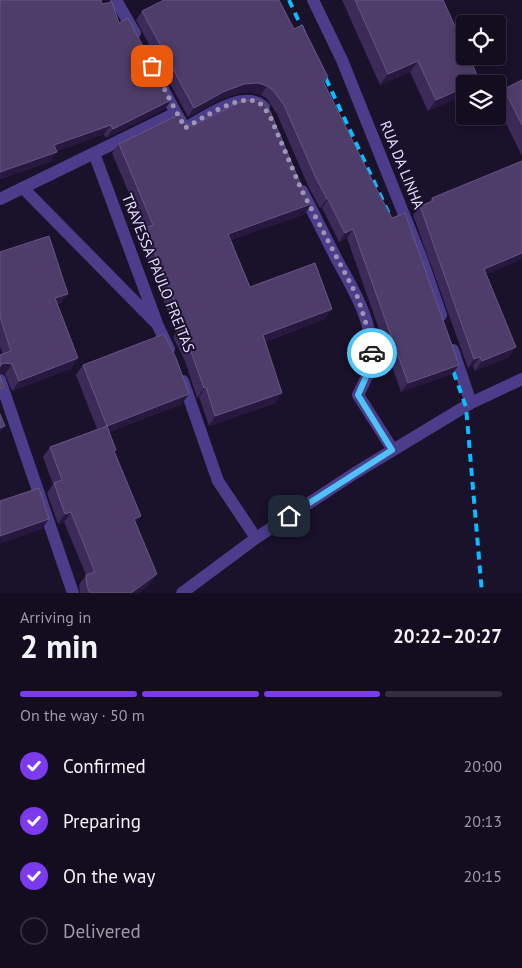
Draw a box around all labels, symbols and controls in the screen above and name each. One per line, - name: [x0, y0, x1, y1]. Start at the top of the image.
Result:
- map controls: [456, 15, 506, 125]
- button: locate: [456, 15, 506, 65]
- pin: [131, 45, 173, 87]
- icon: bag: [138, 52, 166, 80]
- button: layers: [456, 75, 506, 125]
- street label: RUA DA LINHA: [376, 118, 429, 212]
- street label: TRAVESSA PAULO FREITAS: [118, 191, 199, 355]
- courier: [347, 328, 397, 378]
- icon: car: [358, 339, 386, 367]
- pin: [268, 495, 310, 537]
- icon: home: [275, 502, 303, 530]
- text: Arriving in: [20, 607, 91, 627]
- text: 20:22–20:27: [393, 624, 502, 648]
- text: 2 min: [20, 625, 98, 667]
- text: On the way · 50 m: [20, 705, 145, 725]
- icon: check: [20, 752, 48, 780]
- text: Confirmed: [63, 754, 146, 778]
- text: 20:00: [464, 756, 502, 776]
- icon: check: [20, 807, 48, 835]
- text: Preparing: [63, 809, 141, 833]
- text: 20:13: [464, 811, 502, 831]
- icon: check: [20, 862, 48, 890]
- text: On the way: [63, 864, 155, 888]
- text: 20:15: [464, 866, 502, 886]
- text: Delivered: [63, 919, 141, 943]

